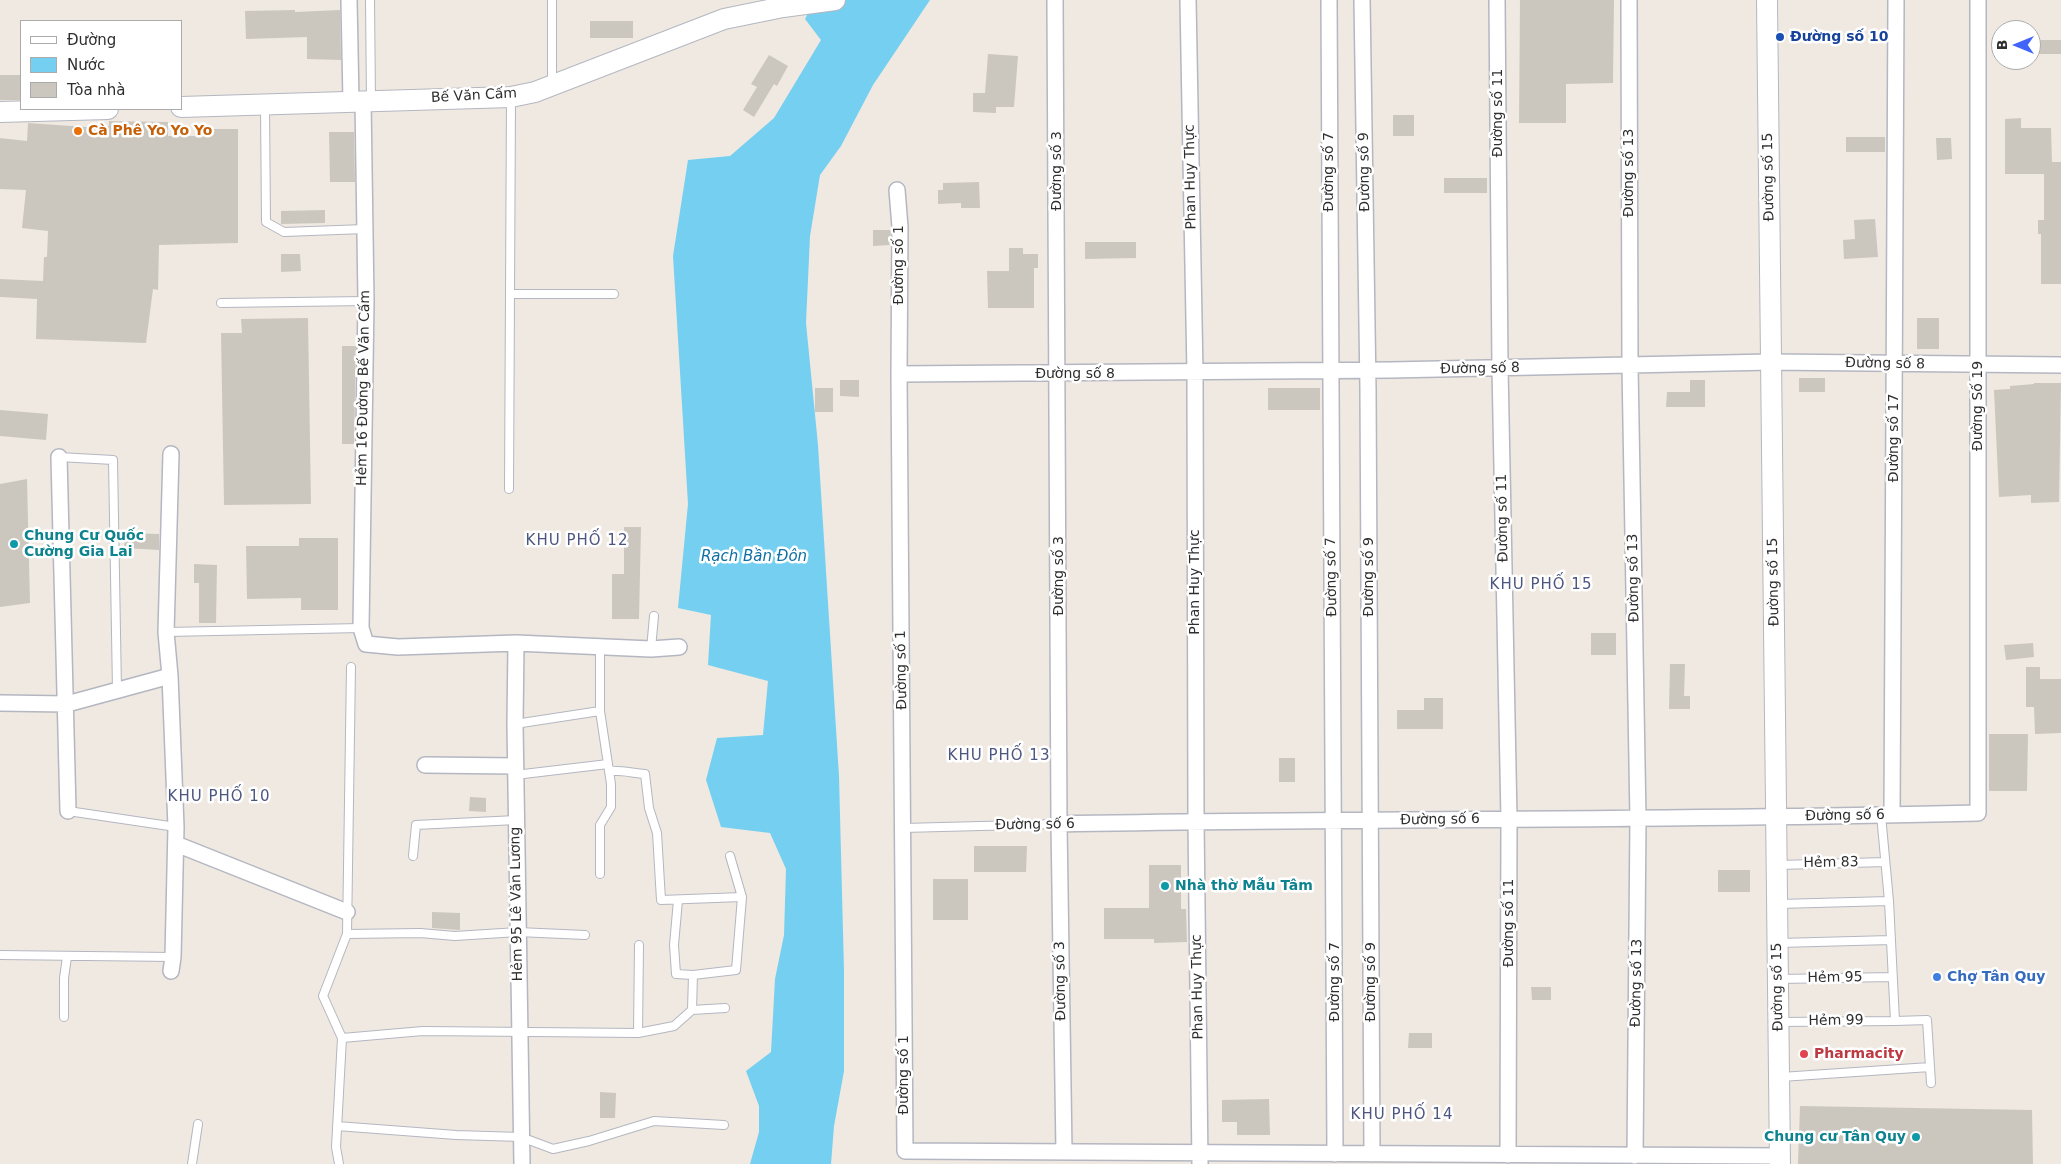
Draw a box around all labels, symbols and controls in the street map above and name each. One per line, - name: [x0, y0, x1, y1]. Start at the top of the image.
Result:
- legend: [20, 20, 182, 110]
- north arrow: [1991, 20, 2041, 70]
- place label: Đường số 10: [1790, 29, 1888, 45]
- text: Đường: [67, 31, 116, 49]
- marker: Đường số 10: [1774, 31, 1786, 43]
- text: B: [1994, 40, 2010, 50]
- text: Nước: [67, 56, 105, 74]
- street label: Đường số 11: [1490, 69, 1506, 157]
- text: Tòa nhà: [67, 81, 126, 99]
- street label: Bế Văn Cấm: [431, 85, 517, 107]
- place label: Cà Phê Yo Yo Yo: [88, 123, 212, 139]
- street label: Phan Huy Thực: [1182, 124, 1200, 230]
- marker: Cà Phê Yo Yo Yo: [72, 125, 84, 137]
- street label: Đường số 13: [1621, 129, 1637, 217]
- street label: Đường số 3: [1049, 131, 1065, 211]
- street label: Đường số 7: [1321, 132, 1337, 212]
- street label: Đường số 9: [1356, 132, 1374, 212]
- street label: Đường số 15: [1760, 133, 1778, 221]
- street label: Đường số 1: [891, 225, 907, 305]
- street label: Hẻm 16 Đường Bế Văn Cấm: [354, 290, 374, 486]
- street label: Đường số 8: [1845, 355, 1925, 373]
- street label: Đường số 8: [1440, 360, 1520, 378]
- street label: Đường Số 19: [1970, 361, 1986, 451]
- street label: Đường số 8: [1035, 366, 1115, 382]
- street label: Đường số 17: [1886, 394, 1902, 482]
- street label: Đường số 11: [1494, 474, 1512, 562]
- place label: Chung Cư Quốc Cường Gia Lai: [24, 528, 144, 560]
- street label: Phan Huy Thực: [1187, 529, 1203, 635]
- district label: KHU PHỐ 12: [524, 532, 630, 550]
- street label: Đường số 13: [1625, 534, 1643, 622]
- street label: Đường số 3: [1051, 536, 1067, 616]
- street label: Đường số 7: [1323, 537, 1341, 617]
- street label: Đường số 9: [1361, 537, 1377, 617]
- marker: Chung Cư Quốc Cường Gia Lai: [8, 538, 20, 550]
- street label: Đường số 15: [1765, 538, 1783, 626]
- water label: Rạch Bần Đôn: [701, 548, 807, 566]
- district label: KHU PHỐ 15: [1488, 576, 1594, 594]
- street label: Đường số 1: [893, 630, 911, 710]
- district label: KHU PHỐ 13: [946, 747, 1052, 765]
- district label: KHU PHỐ 10: [166, 788, 272, 806]
- street label: Đường số 6: [1805, 807, 1885, 825]
- street label: Đường số 6: [1400, 811, 1480, 829]
- street label: Đường số 6: [995, 816, 1075, 834]
- street label: Hẻm 95 Lê Văn Lương: [507, 827, 527, 981]
- street label: Hẻm 83: [1803, 854, 1859, 872]
- place label: Nhà thờ Mẫu Tâm: [1175, 878, 1313, 894]
- street label: Đường số 11: [1501, 879, 1517, 967]
- marker: Nhà thờ Mẫu Tâm: [1159, 880, 1171, 892]
- street label: Phan Huy Thực: [1189, 934, 1207, 1040]
- street label: Đường số 13: [1628, 939, 1646, 1027]
- street label: Đường số 3: [1052, 941, 1070, 1021]
- street label: Đường số 7: [1327, 942, 1343, 1022]
- street label: Đường số 9: [1363, 942, 1379, 1022]
- street label: Đường số 15: [1769, 943, 1787, 1031]
- street label: Hẻm 95: [1807, 969, 1863, 987]
- place label: Chợ Tân Quy: [1947, 969, 2045, 985]
- marker: Chợ Tân Quy: [1931, 971, 1943, 983]
- street label: Hẻm 99: [1808, 1012, 1864, 1030]
- street label: Đường số 1: [896, 1035, 912, 1115]
- place label: Pharmacity: [1814, 1046, 1904, 1062]
- marker: Pharmacity: [1798, 1048, 1810, 1060]
- district label: KHU PHỐ 14: [1349, 1106, 1455, 1124]
- place label: Chung cư Tân Quy: [1764, 1129, 1906, 1145]
- marker: Chung cư Tân Quy: [1910, 1131, 1922, 1143]

